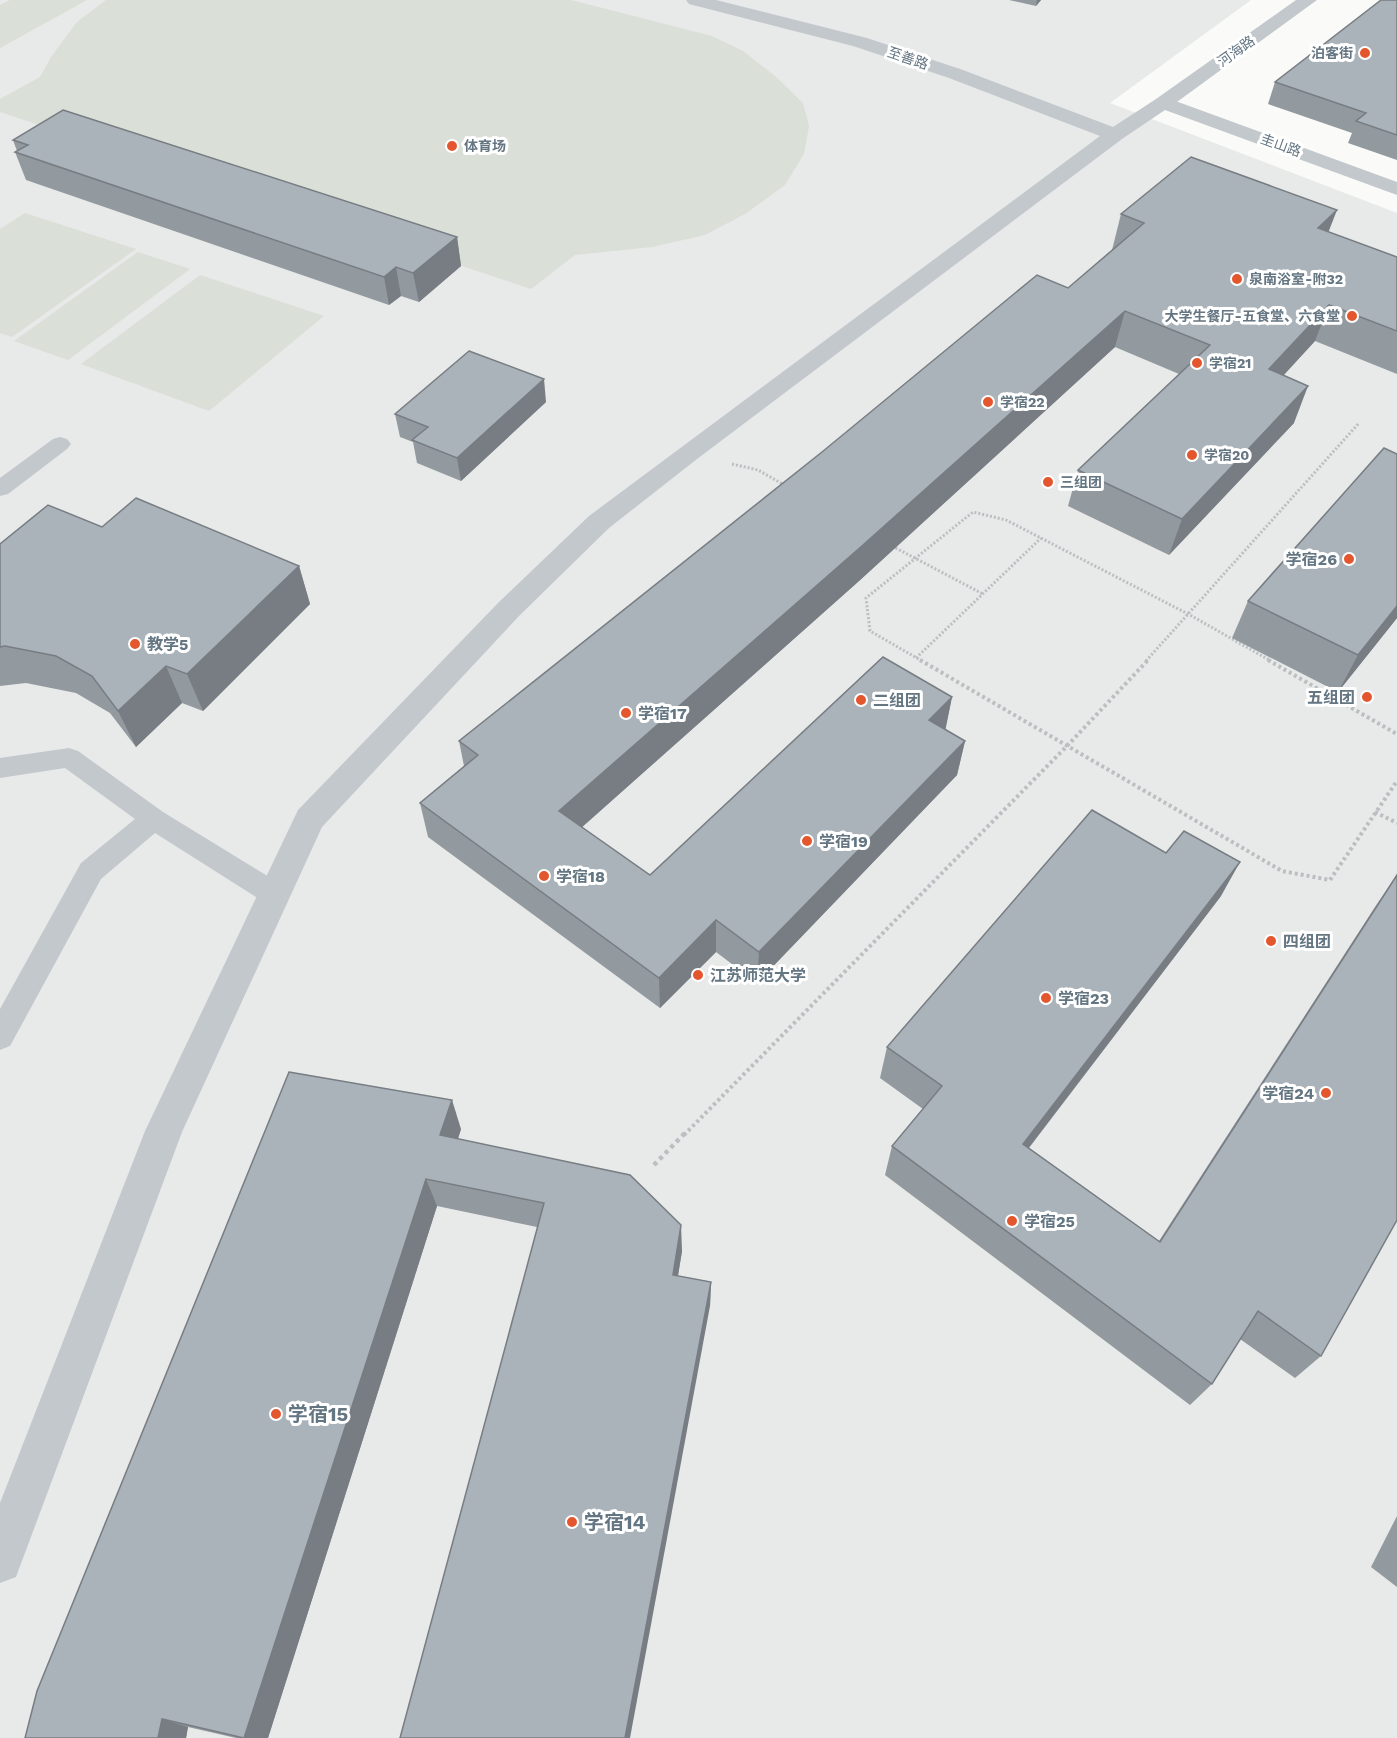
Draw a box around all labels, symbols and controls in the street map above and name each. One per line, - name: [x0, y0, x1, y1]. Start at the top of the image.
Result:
- street label: 河海路: [1214, 32, 1258, 70]
- street label: 至善路: [886, 44, 930, 72]
- place label: 泊客街: [1311, 45, 1353, 61]
- marker: 泊客街: [1358, 46, 1372, 60]
- street label: 圭山路: [1259, 130, 1303, 160]
- place label: 体育场: [464, 138, 506, 154]
- marker: 体育场: [445, 139, 459, 153]
- place label: 泉南浴室-附32: [1249, 271, 1343, 287]
- marker: 泉南浴室-附32: [1230, 272, 1244, 286]
- place label: 大学生餐厅-五食堂、六食堂: [1165, 308, 1340, 324]
- marker: 大学生餐厅-五食堂、六食堂: [1345, 309, 1359, 323]
- place label: 学宿21: [1209, 355, 1251, 371]
- marker: 学宿21: [1190, 356, 1204, 370]
- place label: 学宿22: [1000, 394, 1045, 410]
- marker: 学宿22: [981, 395, 995, 409]
- place label: 学宿20: [1204, 447, 1249, 463]
- marker: 学宿20: [1185, 448, 1199, 462]
- place label: 三组团: [1060, 474, 1102, 490]
- marker: 三组团: [1041, 475, 1055, 489]
- place label: 学宿26: [1286, 550, 1337, 569]
- marker: 学宿26: [1342, 552, 1356, 566]
- place label: 教学5: [147, 635, 188, 654]
- marker: 教学5: [128, 637, 142, 651]
- place label: 五组团: [1307, 688, 1355, 707]
- marker: 五组团: [1360, 690, 1374, 704]
- place label: 二组团: [873, 691, 921, 710]
- marker: 二组团: [854, 693, 868, 707]
- place label: 学宿17: [638, 704, 687, 723]
- marker: 学宿17: [619, 706, 633, 720]
- place label: 学宿19: [819, 832, 868, 851]
- marker: 学宿19: [800, 834, 814, 848]
- place label: 学宿18: [556, 867, 605, 886]
- marker: 学宿18: [537, 869, 551, 883]
- place label: 四组团: [1283, 932, 1331, 951]
- marker: 四组团: [1264, 934, 1278, 948]
- place label: 江苏师范大学: [710, 966, 806, 985]
- marker: 江苏师范大学: [691, 968, 705, 982]
- place label: 学宿23: [1058, 989, 1109, 1008]
- marker: 学宿23: [1039, 991, 1053, 1005]
- place label: 学宿24: [1262, 1084, 1314, 1103]
- marker: 学宿24: [1319, 1086, 1333, 1100]
- place label: 学宿25: [1024, 1212, 1075, 1231]
- marker: 学宿25: [1005, 1214, 1019, 1228]
- place label: 学宿15: [288, 1402, 348, 1426]
- marker: 学宿15: [269, 1407, 283, 1421]
- place label: 学宿14: [584, 1510, 646, 1534]
- marker: 学宿14: [565, 1515, 579, 1529]

